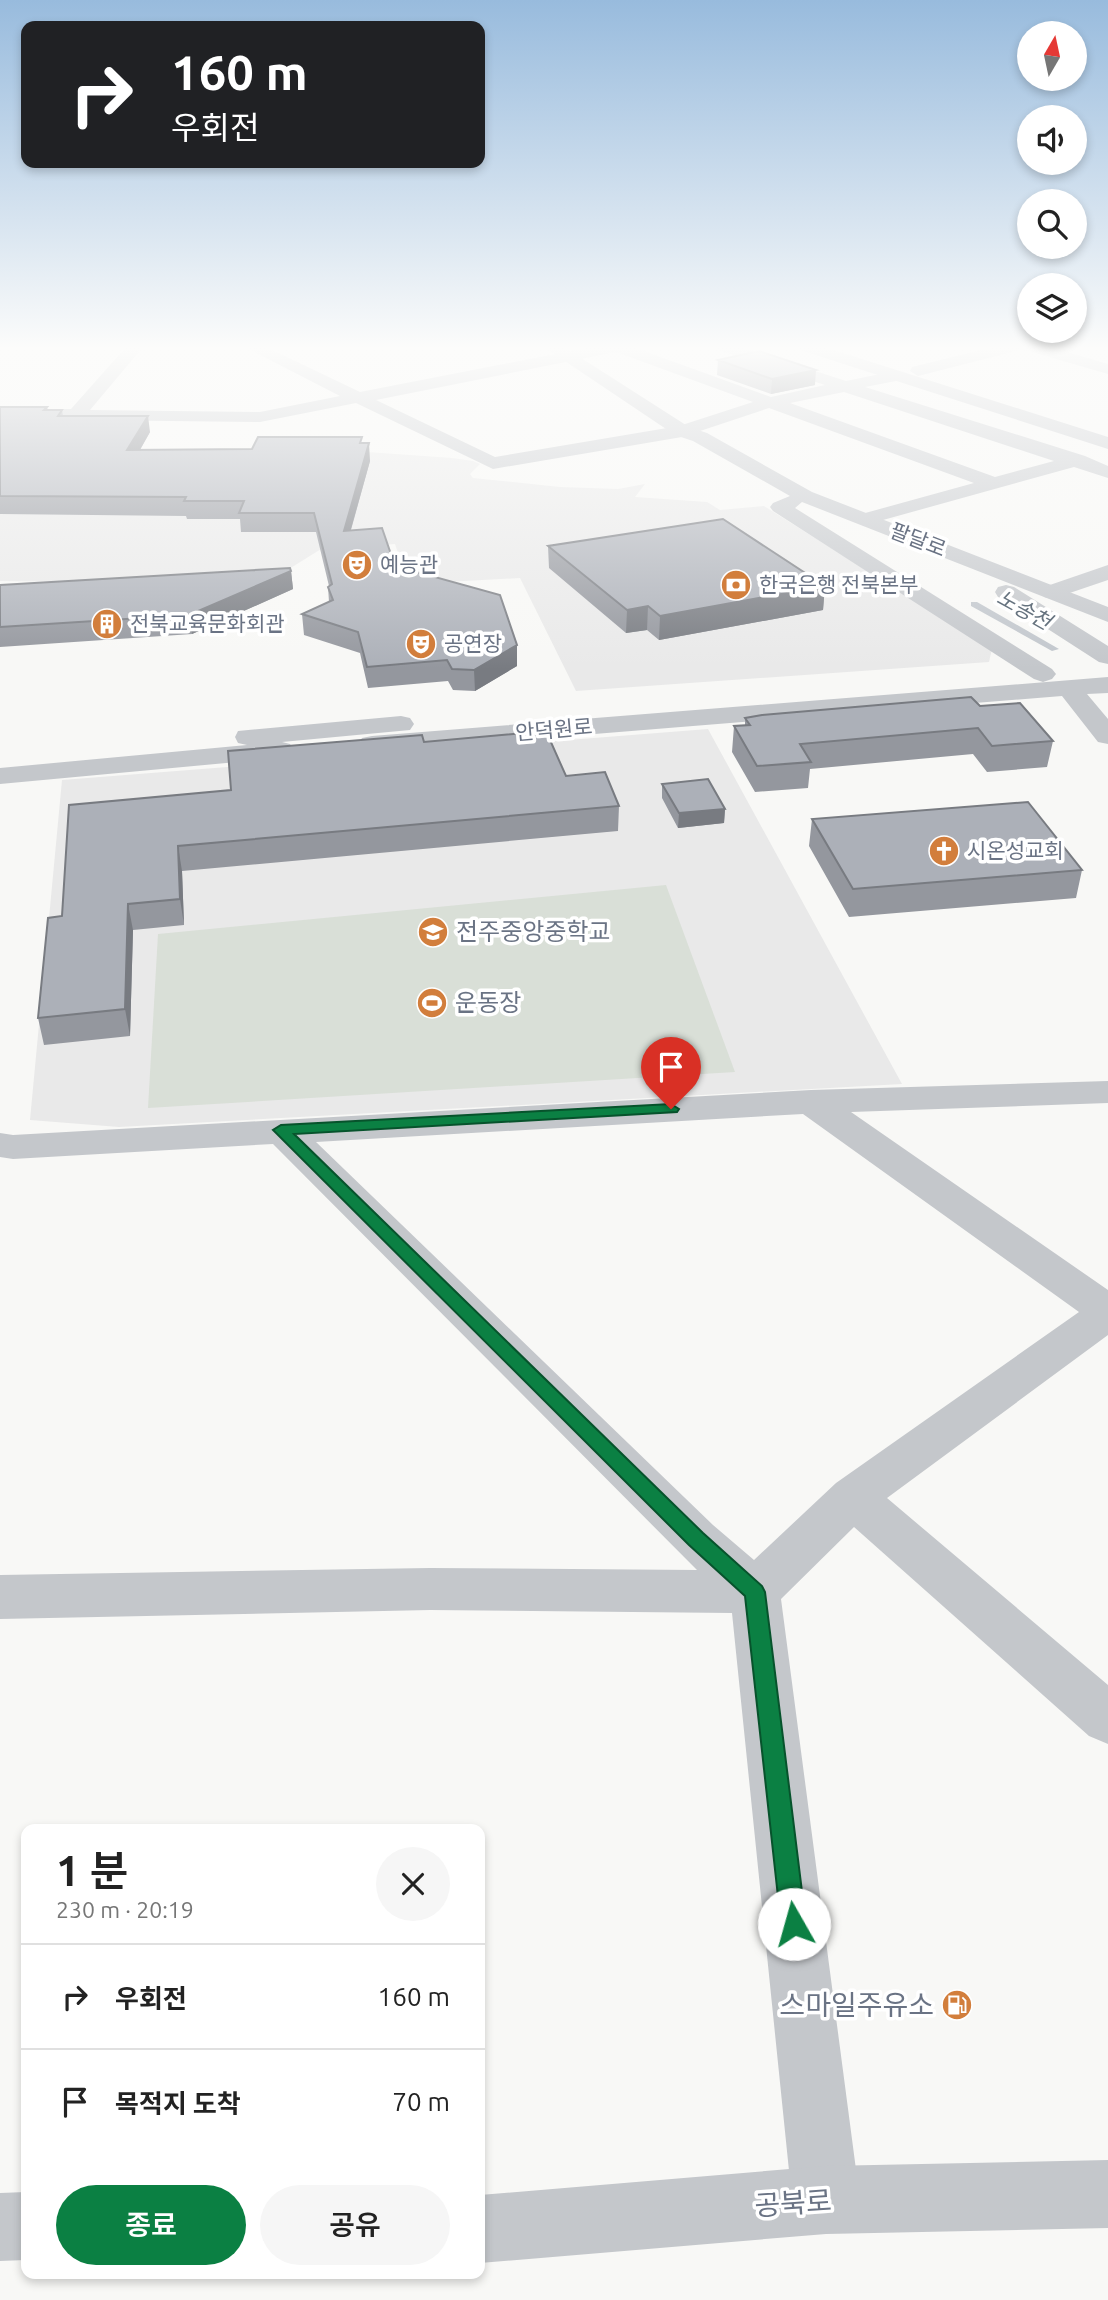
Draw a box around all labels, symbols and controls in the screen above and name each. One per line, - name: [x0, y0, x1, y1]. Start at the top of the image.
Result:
- north arrow: [1017, 21, 1087, 91]
- map controls: [1017, 21, 1087, 343]
- text: 160 m: [171, 44, 308, 99]
- icon: right: [56, 49, 147, 140]
- button: sound: [1017, 105, 1087, 175]
- text: 우회전: [171, 109, 259, 145]
- button: search: [1017, 189, 1087, 259]
- button: layers: [1017, 273, 1087, 343]
- street label: 팔달로: [887, 517, 950, 561]
- theatre icon: 예능관: [340, 548, 374, 582]
- place label: 예능관: [380, 552, 438, 576]
- bank icon: 한국은행 전북본부: [719, 568, 753, 602]
- place label: 한국은행 전북본부: [759, 572, 918, 596]
- water label: 노송천: [993, 585, 1058, 635]
- building icon: 전북교육문화회관: [90, 607, 124, 641]
- place label: 전북교육문화회관: [130, 611, 285, 635]
- theatre icon: 공연장: [404, 627, 438, 661]
- place label: 공연장: [444, 631, 502, 655]
- street label: 안덕원로: [514, 714, 593, 744]
- church icon: 시온성교회: [927, 834, 961, 868]
- place label: 시온성교회: [967, 838, 1064, 862]
- school or university icon: 전주중앙중학교: [416, 915, 450, 949]
- place label: 전주중앙중학교: [456, 918, 611, 945]
- sports icon: 운동장: [415, 986, 449, 1020]
- place label: 운동장: [455, 989, 521, 1016]
- pin: [641, 1037, 701, 1109]
- icon: arrive: [652, 1048, 690, 1086]
- text: 1 분: [56, 1847, 128, 1894]
- button: close: [376, 1847, 450, 1921]
- position arrow: [757, 1887, 831, 1961]
- text: 230 m · 20:19: [56, 1897, 194, 1922]
- icon: right: [56, 1978, 94, 2016]
- text: 160 m: [378, 1982, 450, 2011]
- text: 우회전: [115, 1984, 187, 2013]
- fuel station icon: 스마일주유소: [940, 1988, 974, 2022]
- place label: 스마일주유소: [779, 1989, 934, 2020]
- icon: arrive: [56, 2083, 94, 2121]
- text: 70 m: [392, 2087, 450, 2116]
- text: 목적지 도착: [115, 2089, 241, 2118]
- street label: 공북로: [753, 2184, 833, 2221]
- button: 종료: [56, 2185, 246, 2265]
- button: 공유: [260, 2185, 450, 2265]

